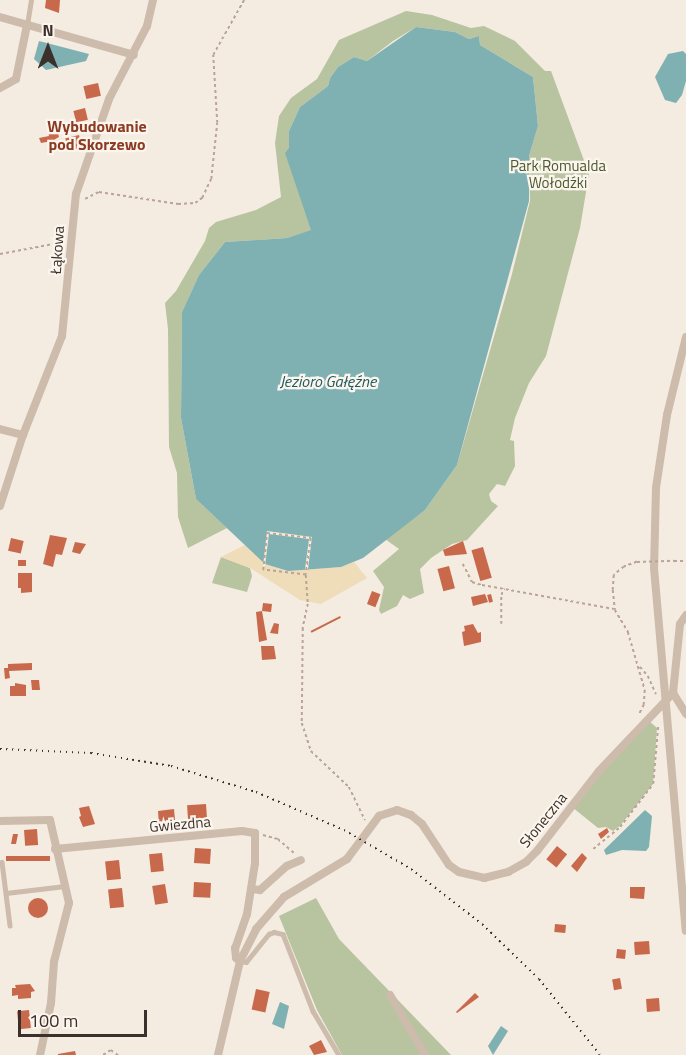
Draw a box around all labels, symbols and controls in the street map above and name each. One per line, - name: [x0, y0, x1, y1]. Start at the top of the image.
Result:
- north arrow: [18, 18, 78, 78]
- text: N: [42, 18, 54, 42]
- district label: Wybudowanie pod Skorzewo: [47, 116, 147, 154]
- park label: Park Romualda Wołodźki: [510, 156, 606, 191]
- street label: Łąkowa: [46, 225, 68, 275]
- water label: Jezioro Gałęźne: [280, 371, 376, 391]
- street label: Słoneczna: [515, 789, 571, 851]
- street label: Gwiezdna: [148, 812, 212, 836]
- scale bar: [21, 998, 150, 1036]
- text: 100 m: [29, 1007, 78, 1034]

